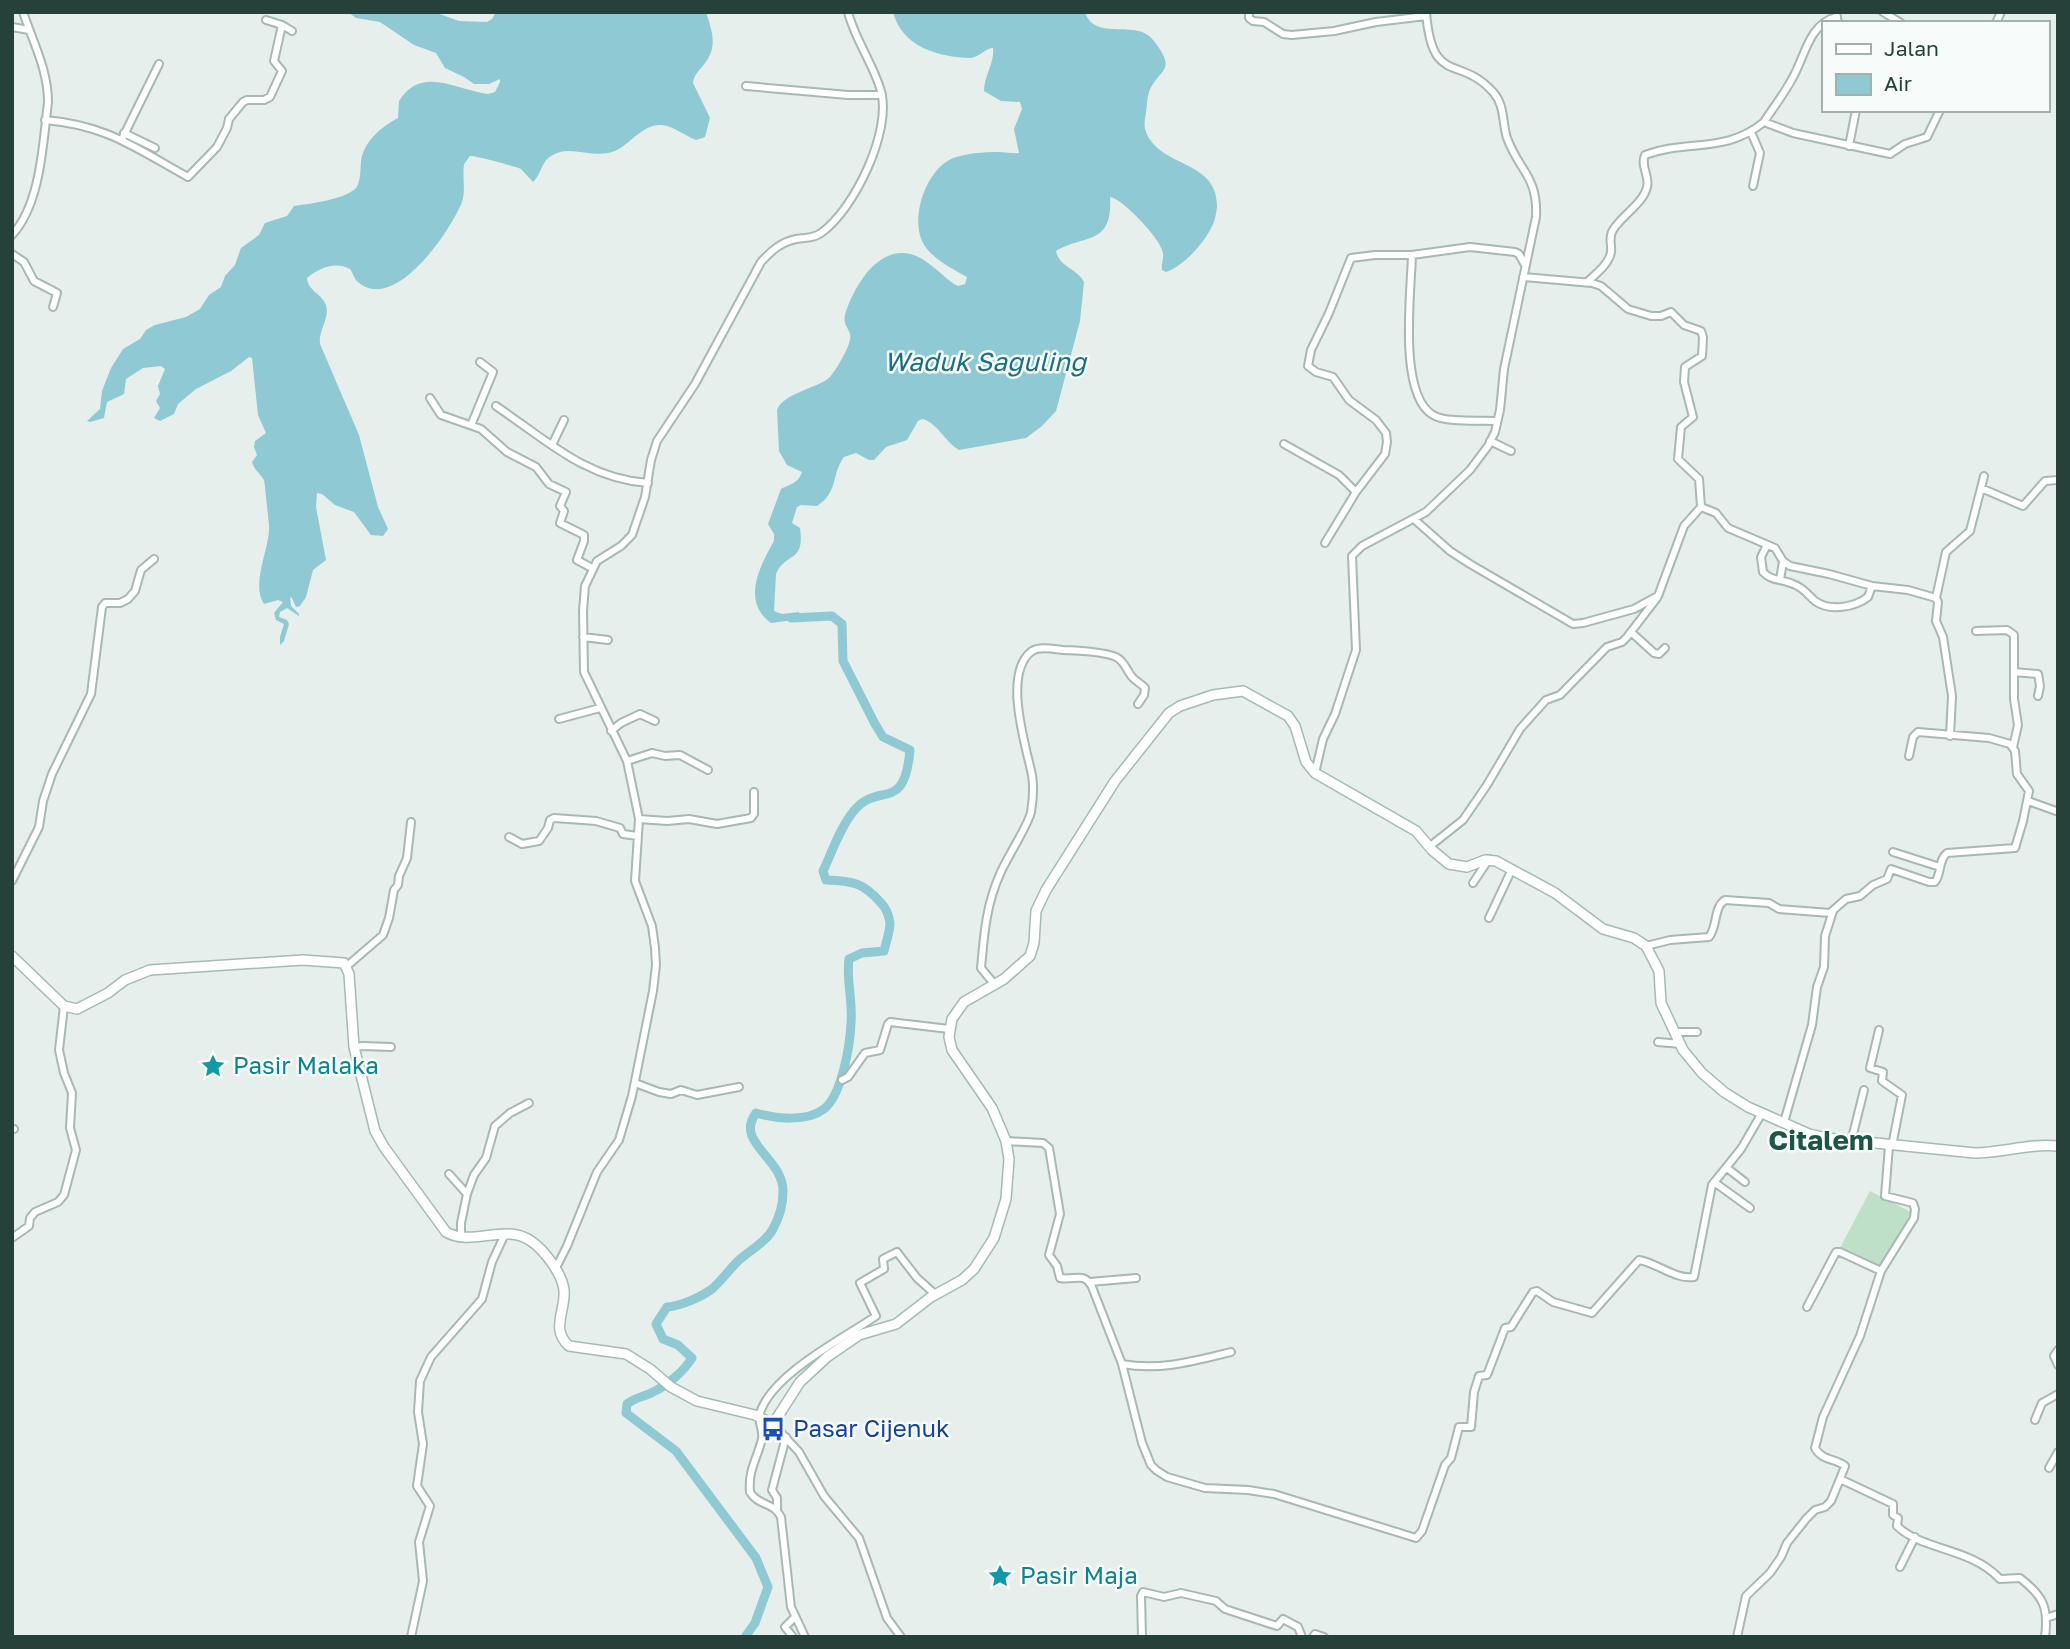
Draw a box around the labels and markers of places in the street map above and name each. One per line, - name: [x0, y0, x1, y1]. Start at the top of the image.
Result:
- place label: Pasir Malaka: [233, 1050, 379, 1079]
- place icon: Pasir Malaka: [199, 1052, 227, 1080]
- place label: Pasar Cijenuk: [793, 1413, 950, 1442]
- bus stop icon: Pasar Cijenuk: [759, 1415, 787, 1443]
- place label: Pasir Maja: [1020, 1560, 1138, 1589]
- place icon: Pasir Maja: [986, 1562, 1014, 1590]

